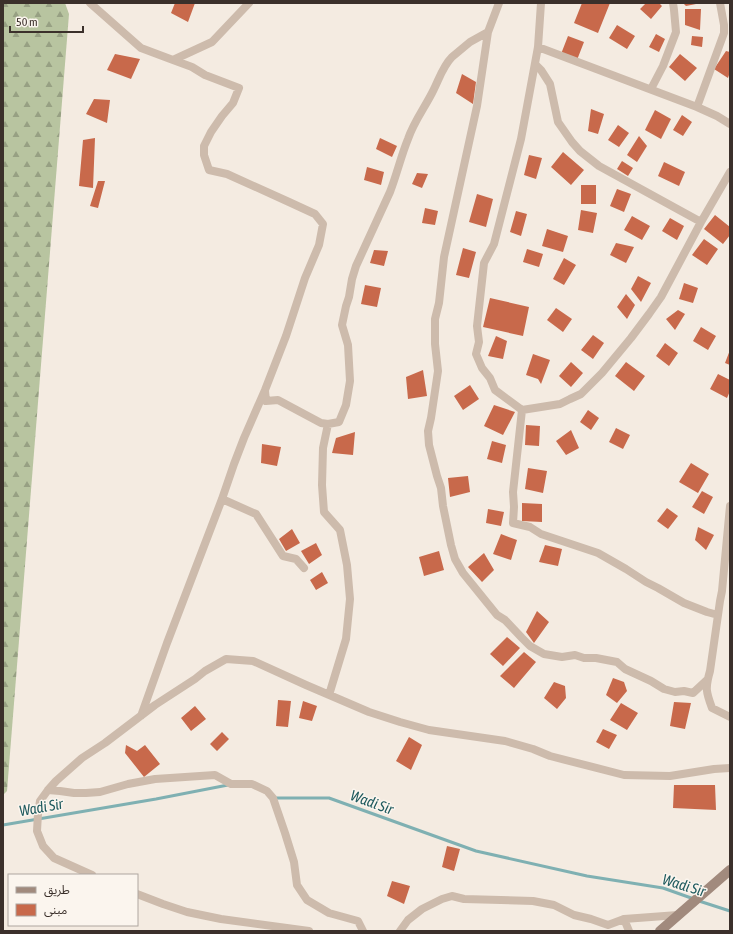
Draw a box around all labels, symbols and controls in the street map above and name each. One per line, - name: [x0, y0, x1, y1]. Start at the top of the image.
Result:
- scale bar: [10, 8, 83, 34]
- text: 50 m: [16, 15, 38, 29]
- water label: Wadi Sir: [348, 786, 396, 818]
- water label: Wadi Sir: [18, 795, 65, 819]
- water label: Wadi Sir: [660, 870, 708, 900]
- legend: [8, 874, 138, 926]
- text: طريق: [44, 883, 70, 898]
- text: مبنى: [44, 903, 67, 917]

